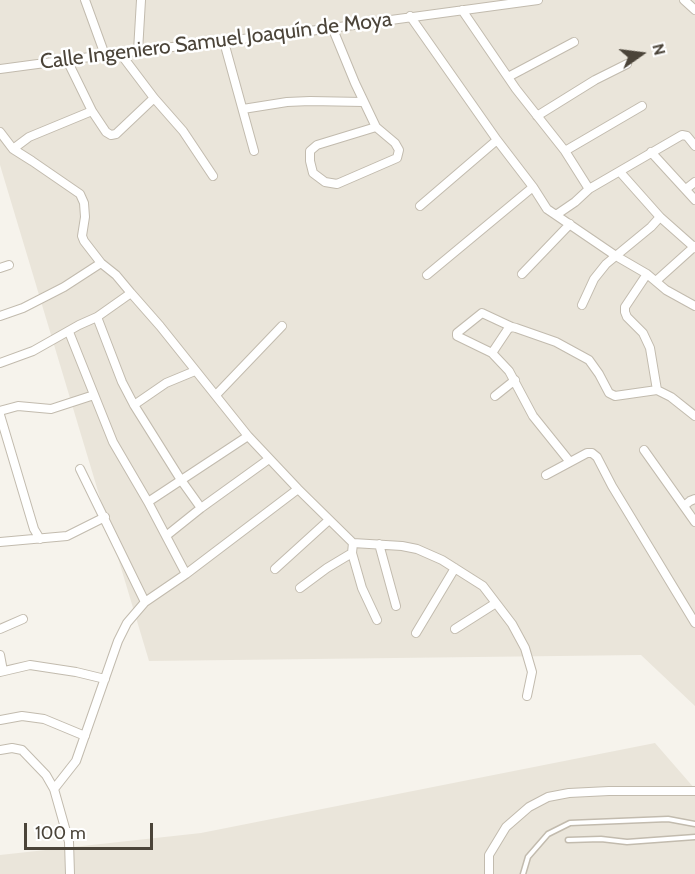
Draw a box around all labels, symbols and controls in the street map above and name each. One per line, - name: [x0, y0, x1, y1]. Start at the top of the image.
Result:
- street label: Calle Ingeniero Samuel Joaquín de Moya: [39, 7, 393, 75]
- north arrow: [611, 24, 671, 84]
- text: N: [648, 42, 670, 57]
- scale bar: [27, 811, 156, 849]
- text: 100 m: [35, 822, 86, 844]

